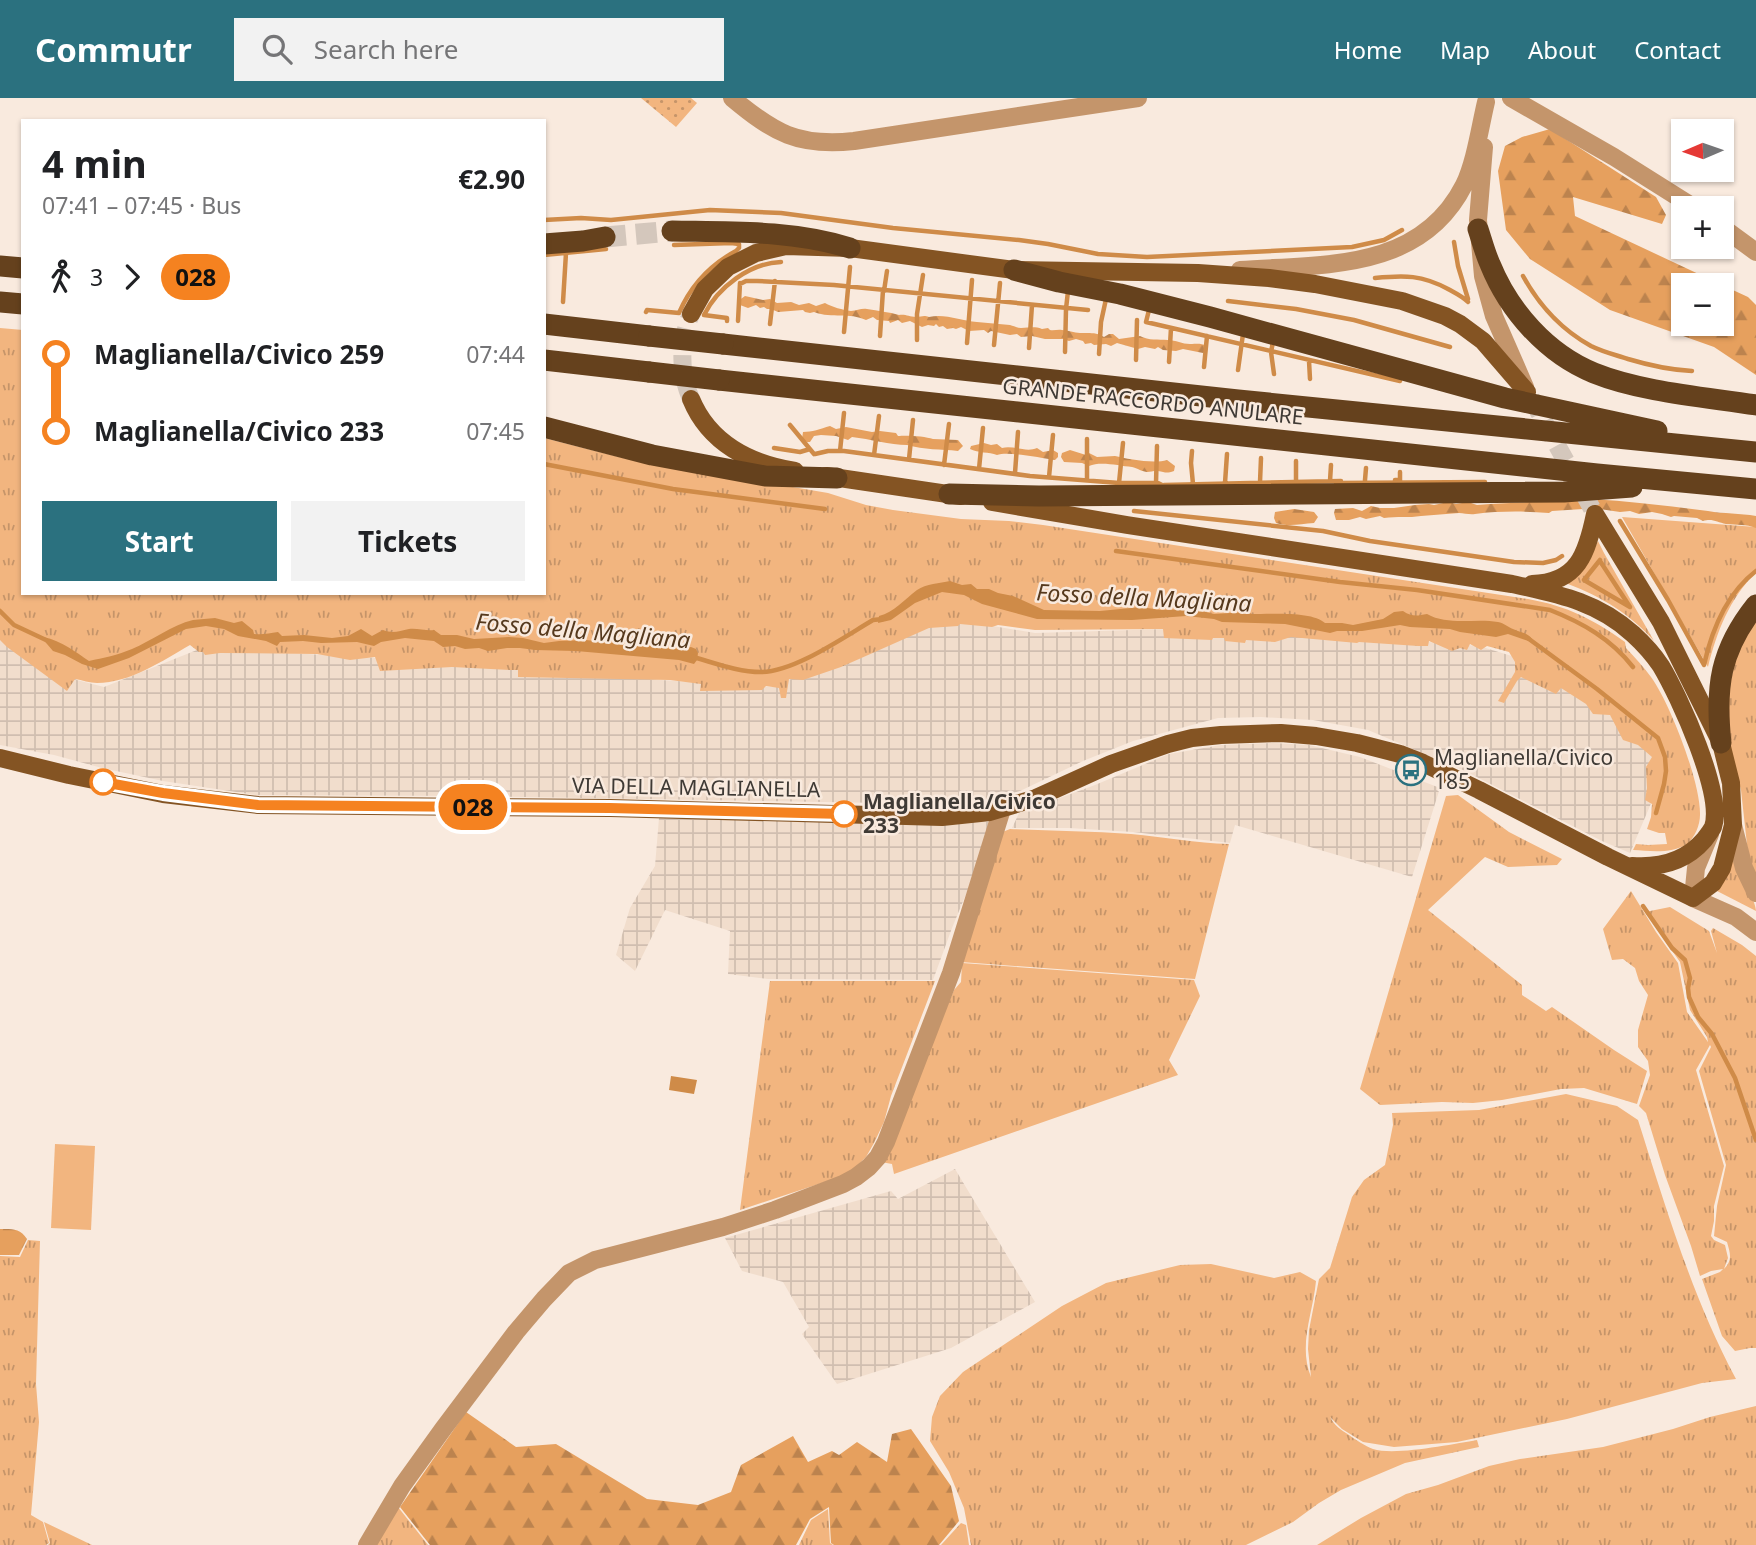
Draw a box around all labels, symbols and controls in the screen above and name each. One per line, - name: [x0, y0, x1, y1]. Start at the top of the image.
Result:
- search box: [234, 18, 724, 81]
- text: Commutr: [35, 27, 192, 72]
- icon: search: [258, 30, 296, 68]
- text: Search here: [314, 31, 458, 67]
- text: Home: [1334, 33, 1402, 66]
- text: Map: [1440, 33, 1490, 66]
- text: About: [1528, 33, 1596, 66]
- text: Contact: [1634, 33, 1721, 66]
- north arrow: [1671, 119, 1734, 182]
- map controls: [1671, 119, 1734, 336]
- text: 4 min: [42, 137, 147, 189]
- text: €2.90: [458, 161, 525, 197]
- text: 07:41 – 07:45 · Bus: [42, 189, 241, 221]
- button: +: [1671, 196, 1734, 259]
- icon: walk: [42, 258, 80, 296]
- icon: forward: [113, 258, 151, 296]
- text: 028: [175, 260, 216, 293]
- text: 3: [90, 261, 103, 293]
- button: −: [1671, 273, 1734, 336]
- text: Maglianella/Civico 259: [94, 336, 384, 372]
- text: 07:44: [466, 338, 525, 370]
- street label: GRANDE RACCORDO ANULARE: [1001, 371, 1305, 431]
- text: Maglianella/Civico 233: [94, 413, 384, 449]
- text: 07:45: [466, 415, 525, 447]
- button: Start: [42, 501, 277, 581]
- button: Tickets: [291, 501, 525, 581]
- water label: Fosso della Magliana: [1036, 575, 1252, 619]
- water label: Fosso della Magliana: [474, 605, 692, 655]
- place label: Maglianella/Civico 185: [1434, 743, 1613, 795]
- bus stop icon: Maglianella/Civico 185: [1394, 753, 1428, 787]
- unlabelled marker: [90, 769, 116, 795]
- street label: VIA DELLA MAGLIANELLA: [572, 771, 821, 803]
- line badge: 028: [433, 784, 513, 830]
- place label: Maglianella/Civico 233: [863, 787, 1056, 839]
- text: 028: [452, 790, 494, 823]
- marker: Maglianella/Civico 233: [831, 801, 857, 827]

